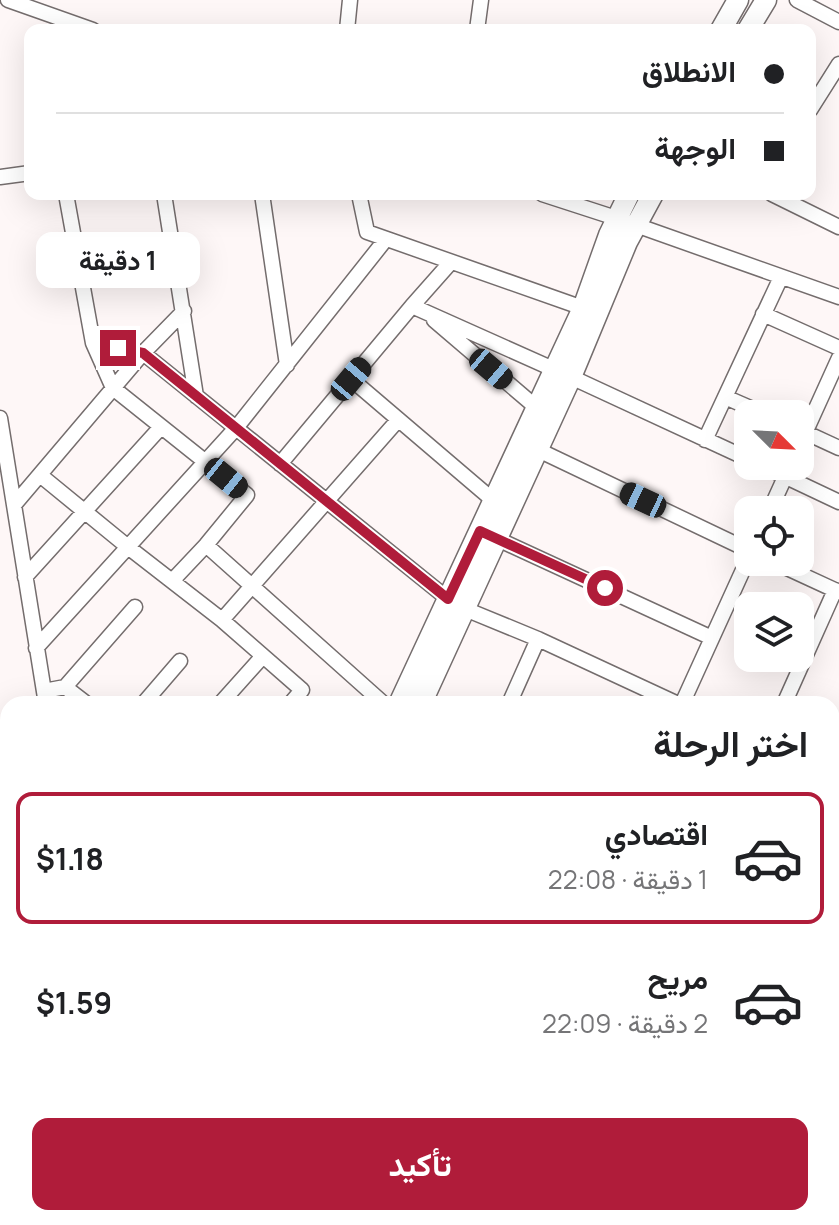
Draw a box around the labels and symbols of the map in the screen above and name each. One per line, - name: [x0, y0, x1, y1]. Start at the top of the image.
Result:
- callout: 1 دقيقة: [36, 232, 200, 288]
- route end: [100, 330, 136, 366]
- car: [465, 344, 517, 394]
- car: [326, 353, 376, 405]
- north arrow: [734, 400, 814, 480]
- car: [200, 454, 252, 502]
- car: [616, 479, 670, 521]
- route start: [587, 570, 623, 606]

